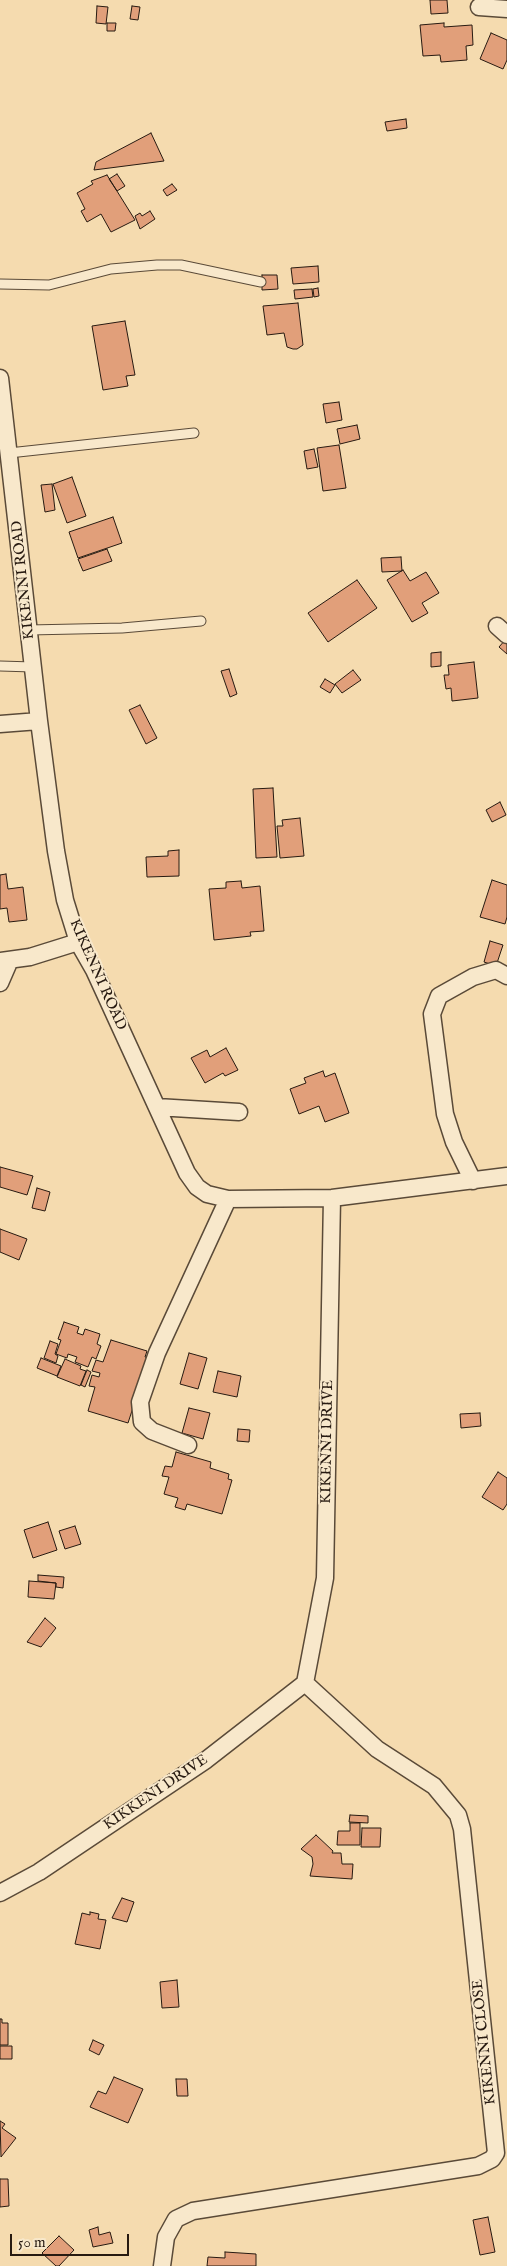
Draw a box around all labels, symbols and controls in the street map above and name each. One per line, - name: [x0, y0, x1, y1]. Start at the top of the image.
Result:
- street label: KIKENNI ROAD: [9, 520, 39, 640]
- street label: KIKENNI ROAD: [64, 917, 130, 1033]
- street label: KIKENNI DRIVE: [318, 1380, 338, 1504]
- street label: KIKKENI DRIVE: [100, 1751, 212, 1835]
- street label: KIKENNI CLOSE: [469, 1978, 501, 2106]
- scale bar: [12, 2224, 131, 2256]
- text: 50 m: [18, 2233, 46, 2252]

